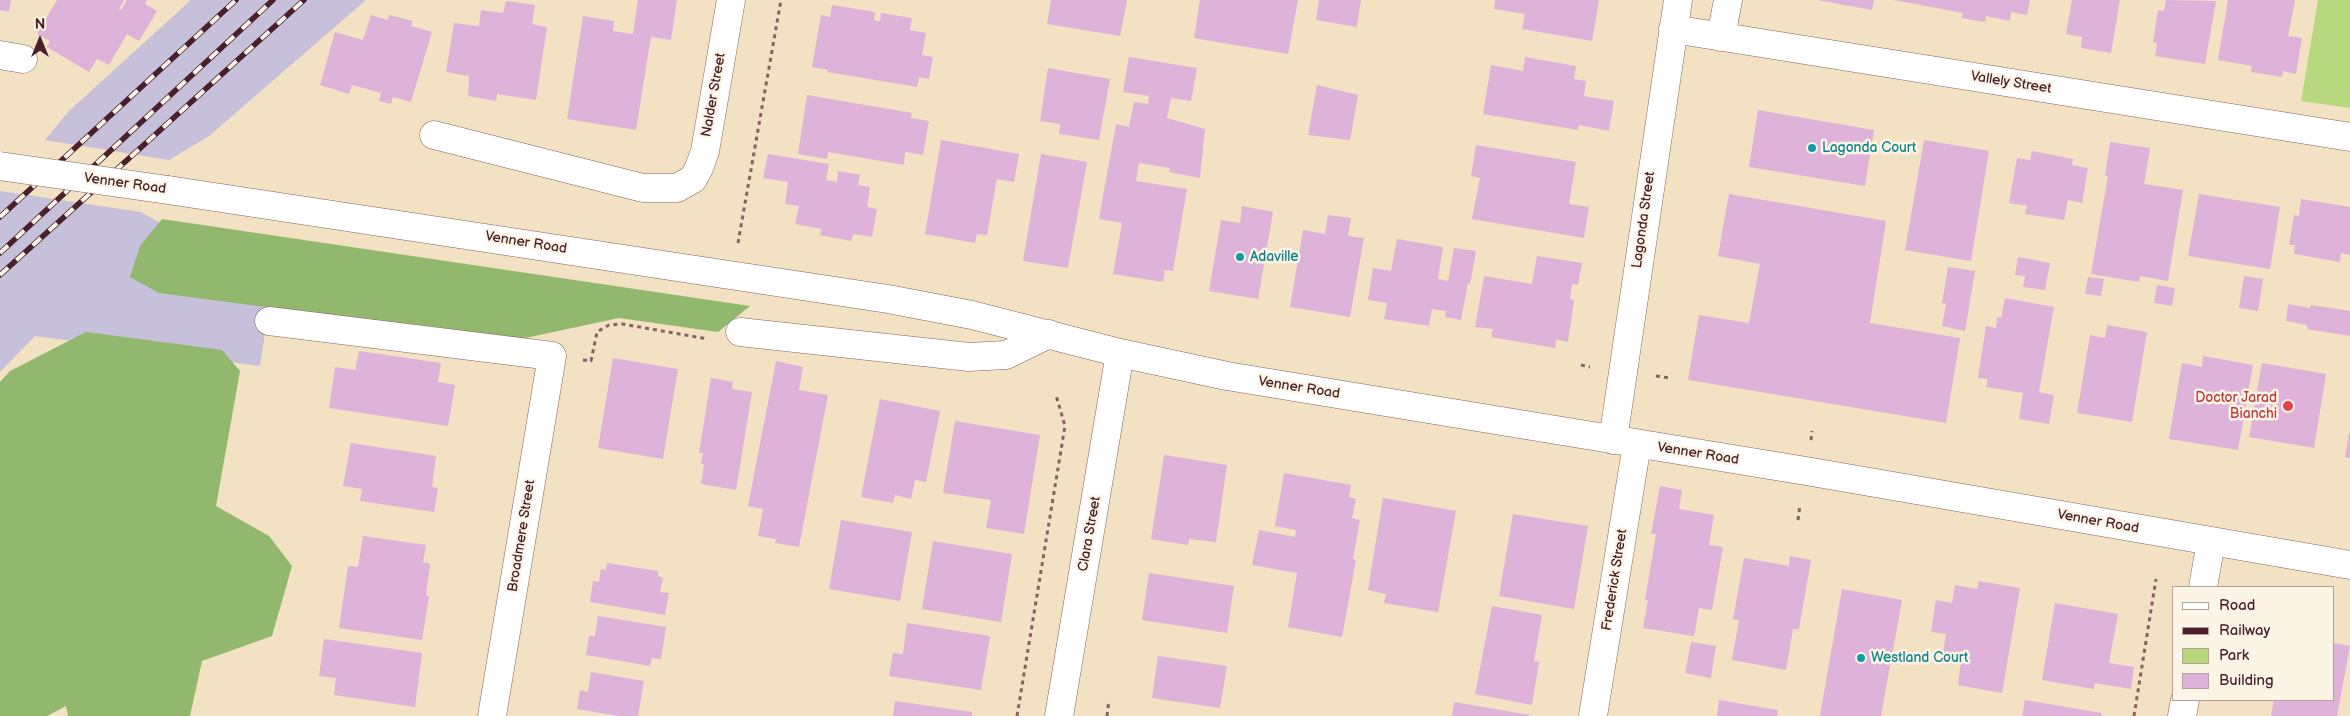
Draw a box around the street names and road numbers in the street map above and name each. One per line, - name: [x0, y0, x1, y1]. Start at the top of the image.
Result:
- street label: Nalder Street: [698, 52, 730, 138]
- street label: Vallely Street: [1969, 68, 2053, 98]
- street label: Venner Road: [83, 170, 167, 198]
- street label: Lagonda Street: [1629, 170, 1659, 270]
- street label: Venner Road: [484, 228, 568, 258]
- street label: Venner Road: [1257, 373, 1341, 403]
- street label: Venner Road: [1656, 439, 1740, 469]
- street label: Broadmere Street: [505, 479, 539, 593]
- street label: Clara Street: [1075, 495, 1105, 573]
- street label: Venner Road: [2056, 507, 2140, 537]
- street label: Frederick Street: [1599, 528, 1631, 632]

